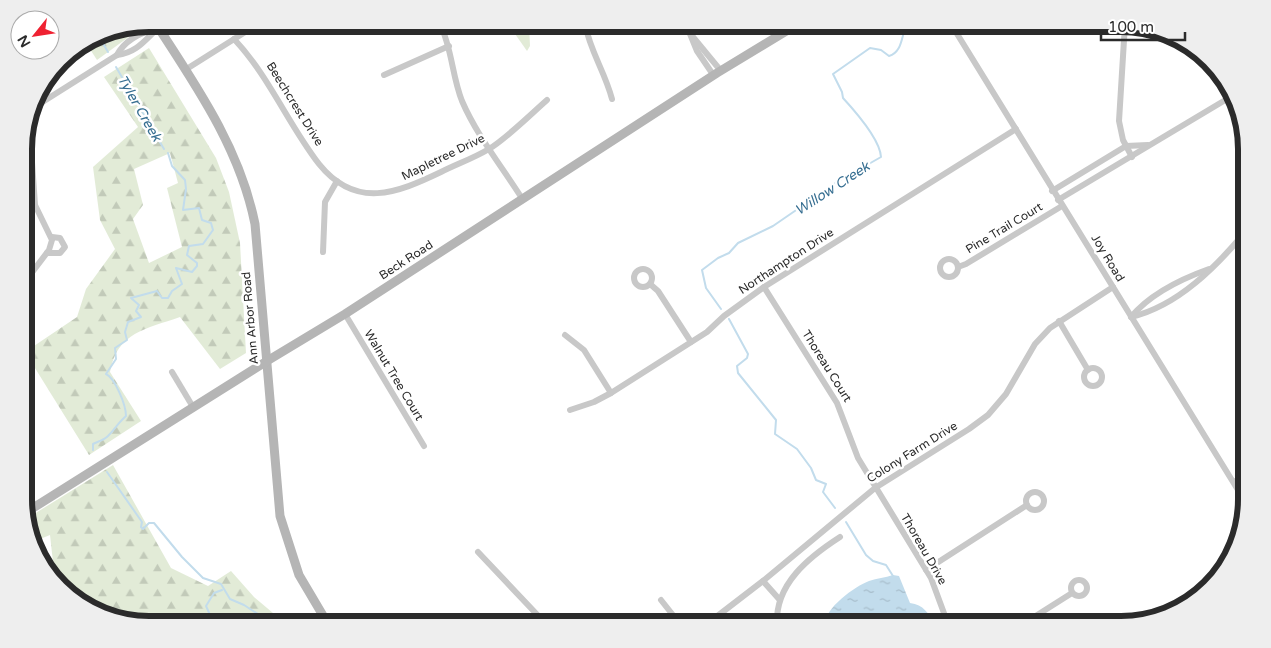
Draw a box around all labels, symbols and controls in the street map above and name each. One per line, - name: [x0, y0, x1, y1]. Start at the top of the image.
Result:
- north arrow: [10, 10, 60, 60]
- scale bar: [1101, 10, 1185, 42]
- text: 100 m: [1108, 18, 1154, 36]
- text: N: [14, 32, 34, 50]
- street label: Beechcrest Drive: [264, 60, 327, 149]
- water label: Tyler Creek: [114, 72, 166, 146]
- street label: Mapletree Drive: [399, 131, 487, 183]
- water label: Willow Creek: [792, 157, 874, 219]
- street label: Pine Trail Court: [963, 199, 1045, 256]
- street label: Northampton Drive: [736, 225, 836, 297]
- street label: Joy Road: [1088, 232, 1128, 284]
- street label: Beck Road: [376, 237, 436, 283]
- street label: Ann Arbor Road: [239, 271, 261, 365]
- street label: Walnut Tree Court: [361, 327, 427, 423]
- street label: Thoreau Court: [799, 327, 855, 405]
- street label: Colony Farm Drive: [864, 418, 960, 485]
- street label: Thoreau Drive: [898, 511, 950, 587]

